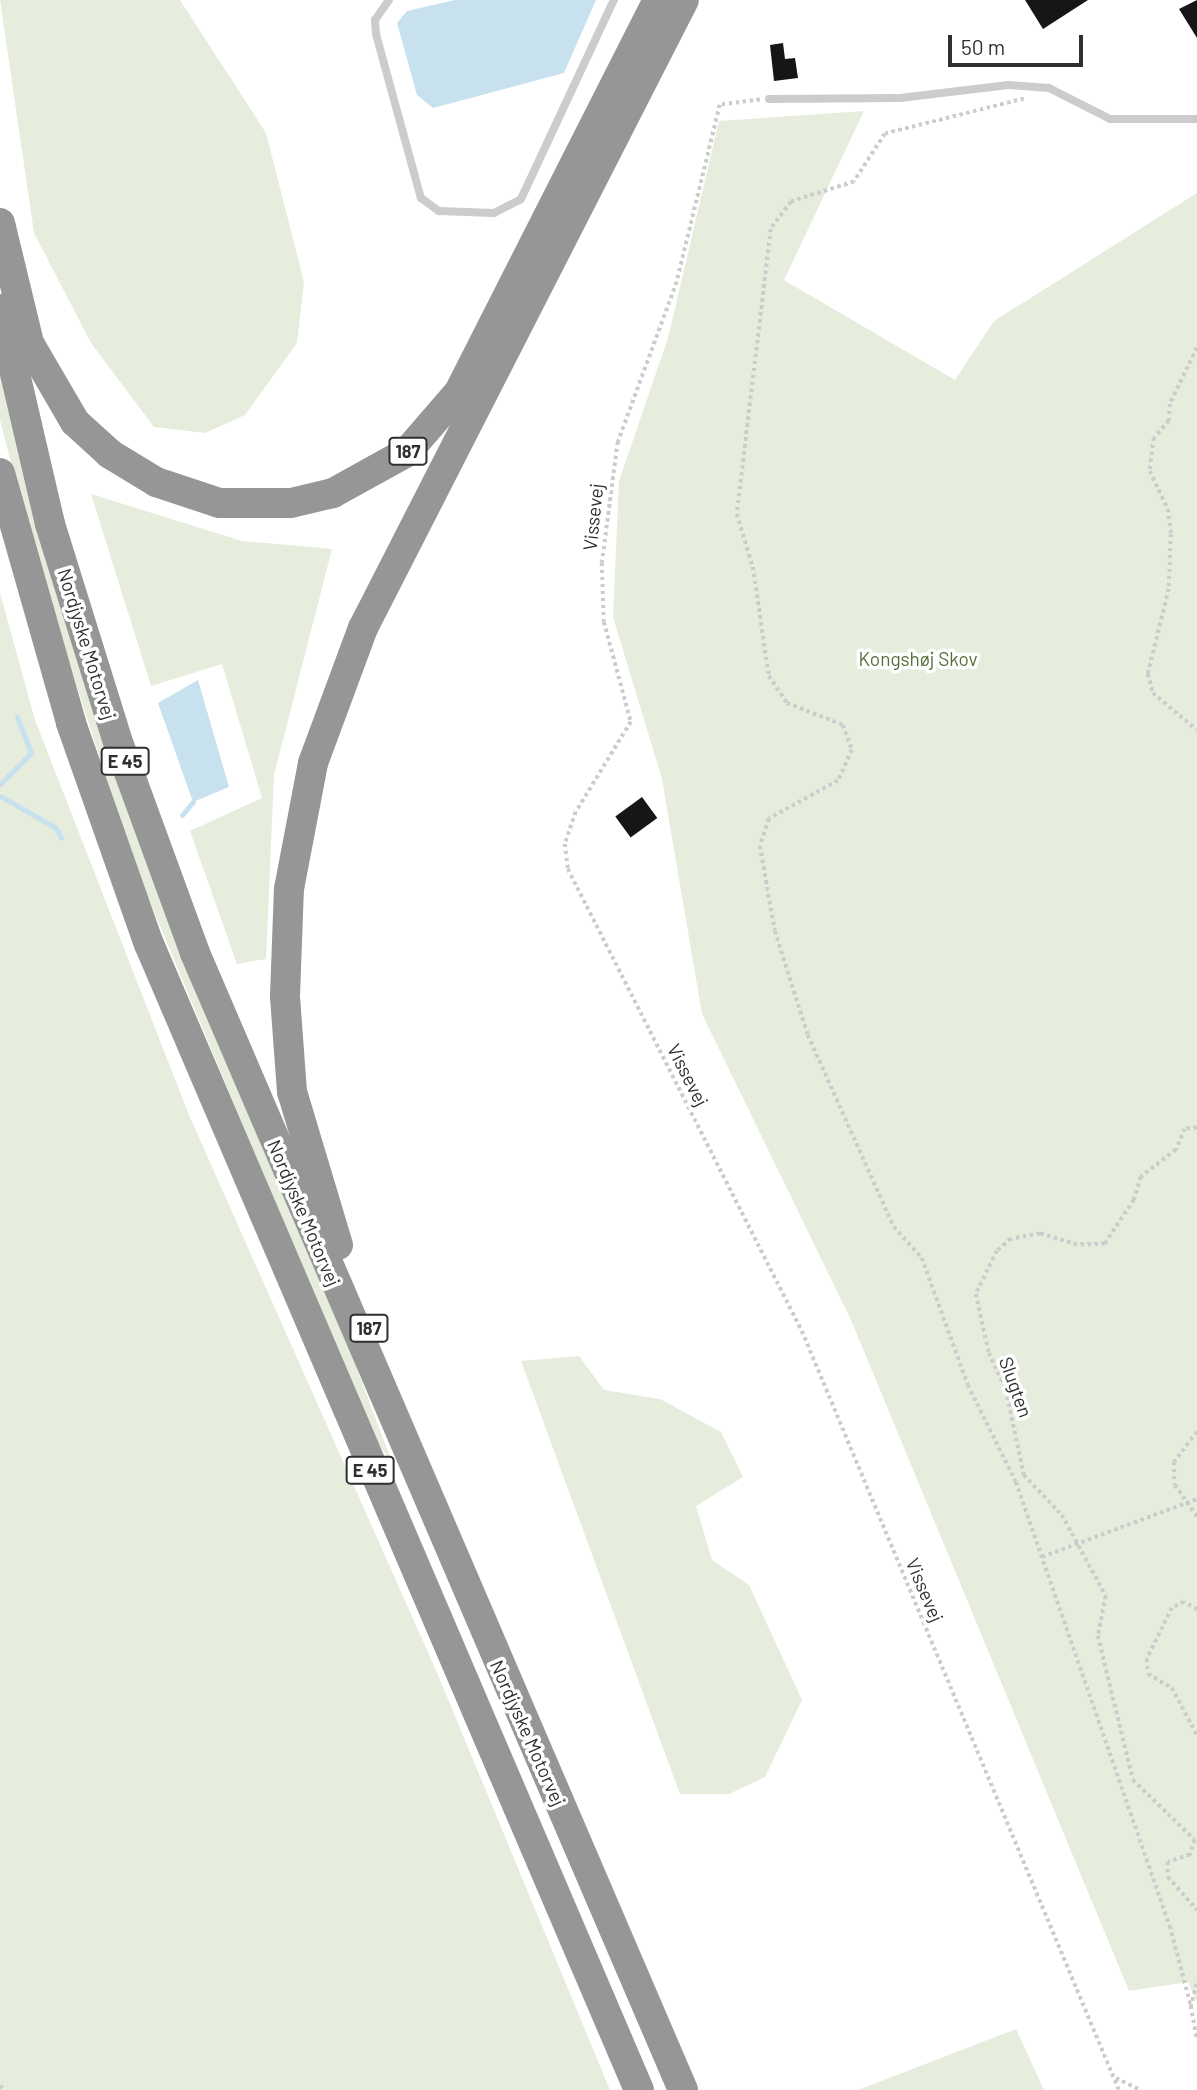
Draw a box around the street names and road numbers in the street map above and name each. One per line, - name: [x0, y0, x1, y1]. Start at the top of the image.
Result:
- road number: 187: [387, 436, 429, 466]
- street label: Vissevej: [578, 482, 608, 552]
- street label: Nordjyske Motorvej: [53, 566, 121, 722]
- road number: E 45: [100, 746, 150, 776]
- street label: Vissevej: [663, 1040, 713, 1110]
- street label: Nordjyske Motorvej: [263, 1136, 345, 1290]
- road number: 187: [348, 1314, 390, 1343]
- street label: Slugten: [995, 1354, 1037, 1420]
- road number: E 45: [346, 1456, 394, 1484]
- street label: Vissevej: [901, 1555, 949, 1625]
- street label: Nordjyske Motorvej: [486, 1657, 570, 1809]

